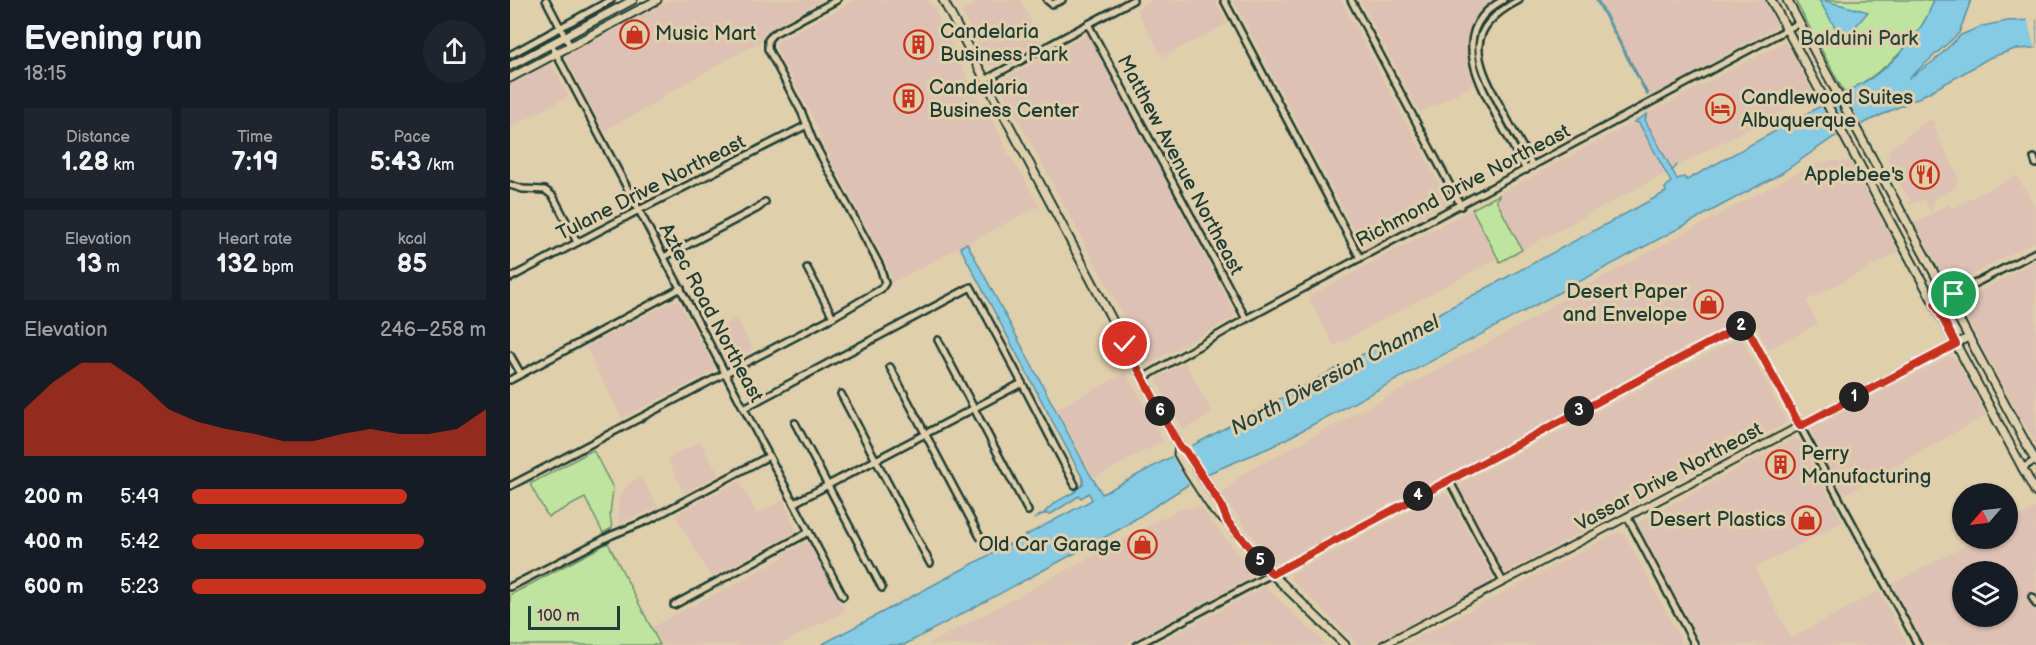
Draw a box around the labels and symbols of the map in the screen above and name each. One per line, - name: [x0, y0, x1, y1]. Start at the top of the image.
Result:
- shop icon: Music Mart: [618, 18, 650, 50]
- place label: Candelaria Business Park: [940, 20, 1068, 67]
- place label: Music Mart: [655, 22, 756, 46]
- park label: Balduini Park: [1800, 27, 1918, 51]
- building icon: Candelaria Business Park: [903, 28, 935, 60]
- street label: Matthew Avenue Northeast: [1112, 51, 1248, 279]
- place label: Candelaria Business Center: [929, 76, 1080, 123]
- building icon: Candelaria Business Center: [892, 83, 924, 115]
- place label: Candlewood Suites Albuquerque: [1741, 86, 1913, 133]
- hotel icon: Candlewood Suites Albuquerque: [1704, 93, 1736, 125]
- street label: Richmond Drive Northeast: [1352, 119, 1574, 253]
- street label: Tulane Drive Northeast: [553, 130, 749, 246]
- restaurant icon: Applebee's: [1909, 159, 1941, 191]
- place label: Applebee's: [1804, 163, 1904, 187]
- street label: Aztec Road Northeast: [654, 219, 768, 407]
- pin: [1928, 268, 1979, 319]
- place label: Desert Paper and Envelope: [1563, 280, 1688, 327]
- shop icon: Desert Paper and Envelope: [1692, 288, 1724, 320]
- water label: North Diversion Channel: [1226, 309, 1445, 441]
- pin: 2: [1726, 311, 1756, 341]
- pin: [1099, 318, 1150, 369]
- pin: 1: [1839, 382, 1869, 412]
- pin: 6: [1145, 396, 1175, 426]
- pin: 3: [1564, 396, 1594, 426]
- street label: Vassar Drive Northeast: [1571, 417, 1767, 537]
- place label: Perry Manufacturing: [1801, 442, 1931, 489]
- building icon: Perry Manufacturing: [1764, 449, 1796, 481]
- pin: 4: [1403, 481, 1433, 511]
- north arrow: [1952, 483, 2018, 549]
- shop icon: Desert Plastics: [1791, 504, 1823, 536]
- place label: Desert Plastics: [1650, 508, 1786, 532]
- shop icon: Old Car Garage: [1126, 529, 1158, 561]
- place label: Old Car Garage: [979, 533, 1121, 557]
- pin: 5: [1245, 546, 1275, 576]
- scale bar: [528, 603, 620, 630]

